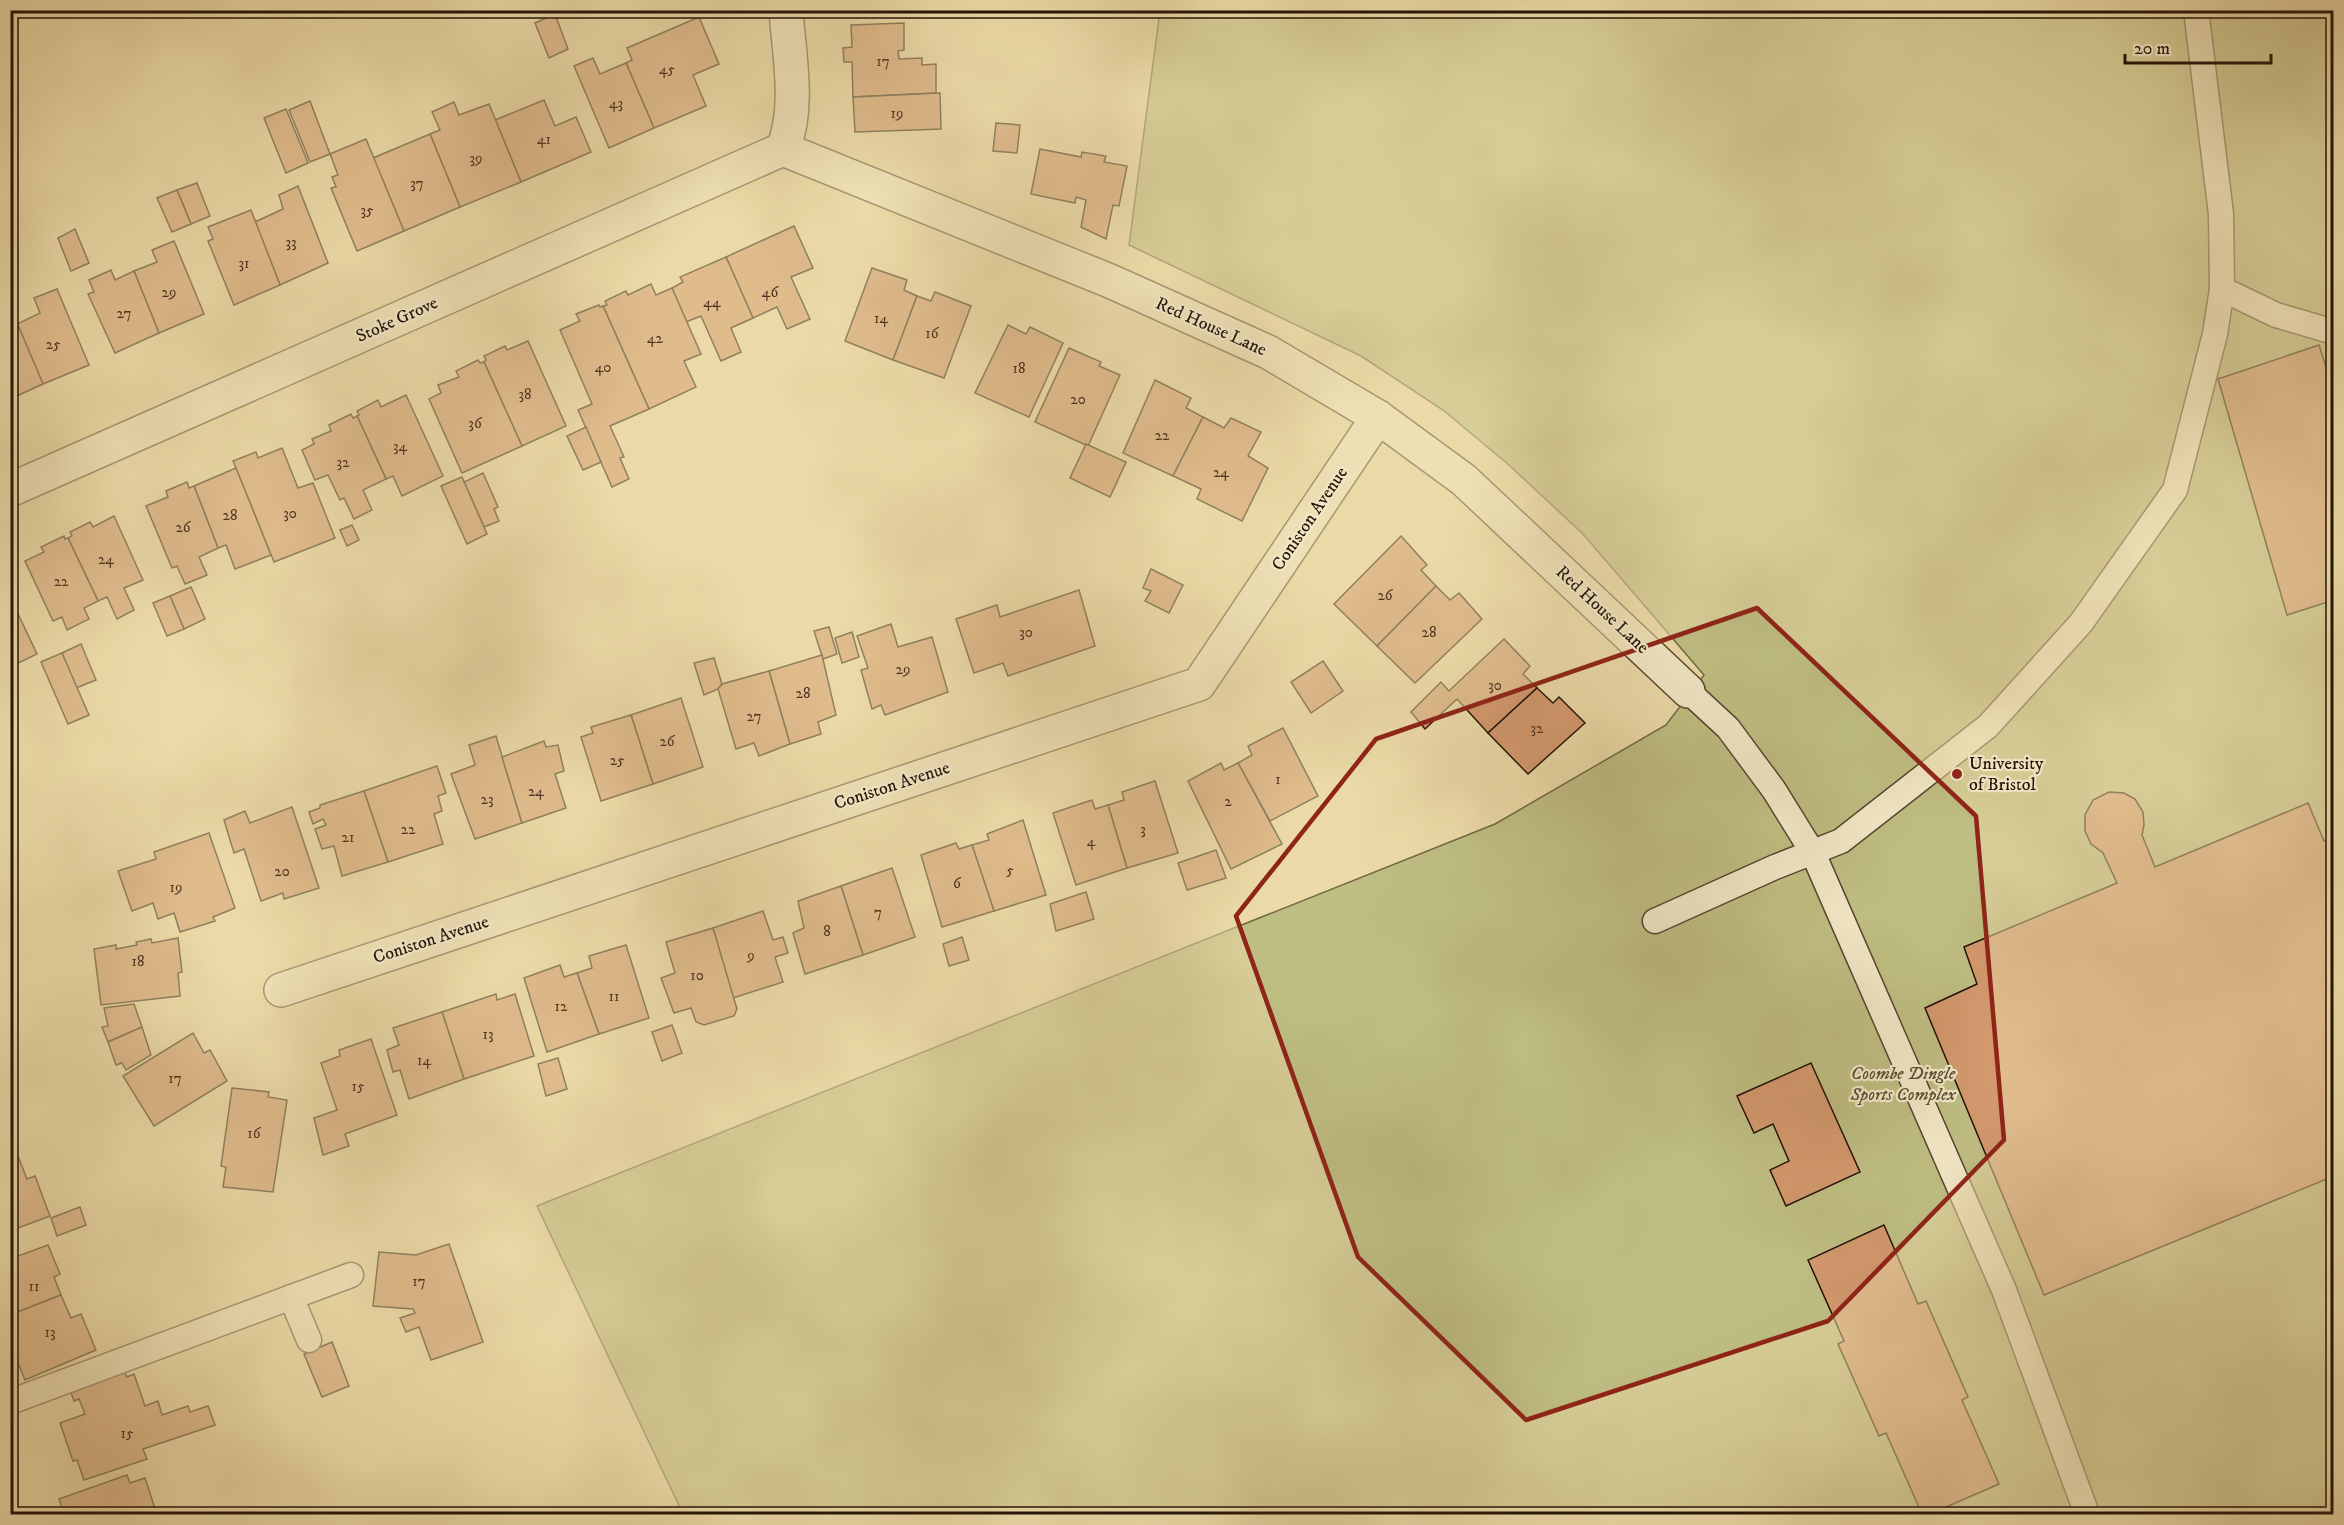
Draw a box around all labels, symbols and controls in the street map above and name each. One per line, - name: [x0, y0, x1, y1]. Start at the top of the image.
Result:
- scale bar: [2125, 27, 2270, 65]
- text: 20 m: [2134, 38, 2170, 60]
- house number: 17: [876, 52, 890, 71]
- house number: 45: [659, 60, 676, 79]
- house number: 43: [609, 94, 623, 113]
- house number: 19: [891, 104, 903, 123]
- house number: 41: [537, 130, 551, 149]
- house number: 39: [469, 149, 483, 168]
- house number: 37: [410, 174, 424, 193]
- house number: 35: [360, 201, 374, 220]
- house number: 33: [285, 233, 297, 252]
- house number: 31: [238, 254, 250, 273]
- house number: 29: [162, 283, 176, 302]
- house number: 46: [762, 283, 779, 302]
- street label: Stoke Grove: [353, 292, 441, 348]
- house number: 44: [703, 293, 721, 312]
- street label: Red House Lane: [1152, 293, 1270, 361]
- house number: 27: [117, 304, 132, 323]
- house number: 14: [874, 309, 888, 328]
- house number: 16: [925, 324, 940, 343]
- house number: 42: [647, 329, 664, 348]
- house number: 25: [46, 335, 61, 354]
- house number: 40: [595, 358, 611, 377]
- house number: 18: [1012, 359, 1026, 378]
- house number: 38: [518, 385, 532, 404]
- house number: 20: [1070, 390, 1086, 409]
- house number: 36: [468, 414, 483, 433]
- house number: 22: [1155, 426, 1170, 445]
- house number: 34: [393, 437, 407, 456]
- house number: 32: [337, 453, 350, 472]
- house number: 24: [1213, 463, 1229, 482]
- street label: Coniston Avenue: [1267, 463, 1353, 575]
- house number: 30: [283, 504, 297, 523]
- house number: 28: [223, 506, 237, 525]
- house number: 26: [175, 518, 192, 537]
- house number: 24: [98, 550, 114, 569]
- street label: Red House Lane: [1551, 561, 1653, 659]
- house number: 22: [54, 572, 69, 591]
- house number: 26: [1377, 586, 1394, 605]
- house number: 30: [1019, 623, 1033, 642]
- house number: 28: [1422, 623, 1436, 642]
- house number: 29: [896, 660, 910, 679]
- house number: 30: [1488, 676, 1502, 695]
- house number: 28: [796, 684, 810, 703]
- house number: 27: [747, 707, 762, 726]
- house number: 32: [1531, 719, 1544, 738]
- house number: 26: [659, 732, 676, 751]
- house number: 25: [610, 751, 625, 770]
- place label: University of Bristol: [1969, 753, 2044, 796]
- street label: Coniston Avenue: [831, 757, 953, 815]
- marker: University of Bristol: [1950, 767, 1964, 781]
- house number: 1: [1275, 770, 1281, 789]
- house number: 24: [528, 782, 544, 801]
- house number: 23: [481, 790, 493, 809]
- house number: 2: [1224, 792, 1232, 811]
- house number: 22: [401, 820, 416, 839]
- house number: 3: [1140, 820, 1146, 839]
- house number: 21: [342, 828, 354, 847]
- house number: 4: [1087, 832, 1096, 851]
- house number: 5: [1006, 861, 1014, 880]
- house number: 20: [274, 862, 290, 881]
- house number: 6: [953, 874, 962, 893]
- house number: 19: [170, 878, 182, 897]
- house number: 7: [874, 903, 882, 922]
- street label: Coniston Avenue: [370, 911, 492, 969]
- house number: 8: [823, 922, 831, 941]
- house number: 9: [746, 946, 755, 965]
- house number: 18: [131, 952, 145, 971]
- house number: 10: [690, 966, 704, 985]
- house number: 11: [608, 987, 620, 1006]
- house number: 12: [555, 997, 568, 1016]
- house number: 13: [482, 1025, 494, 1044]
- house number: 14: [417, 1051, 431, 1070]
- park label: Coombe Dingle Sports Complex: [1850, 1063, 1957, 1106]
- house number: 17: [168, 1069, 182, 1088]
- house number: 15: [352, 1077, 365, 1096]
- house number: 16: [247, 1124, 262, 1143]
- house number: 17: [412, 1272, 426, 1291]
- house number: 11: [28, 1277, 40, 1296]
- house number: 13: [44, 1323, 56, 1342]
- house number: 15: [121, 1424, 134, 1443]

